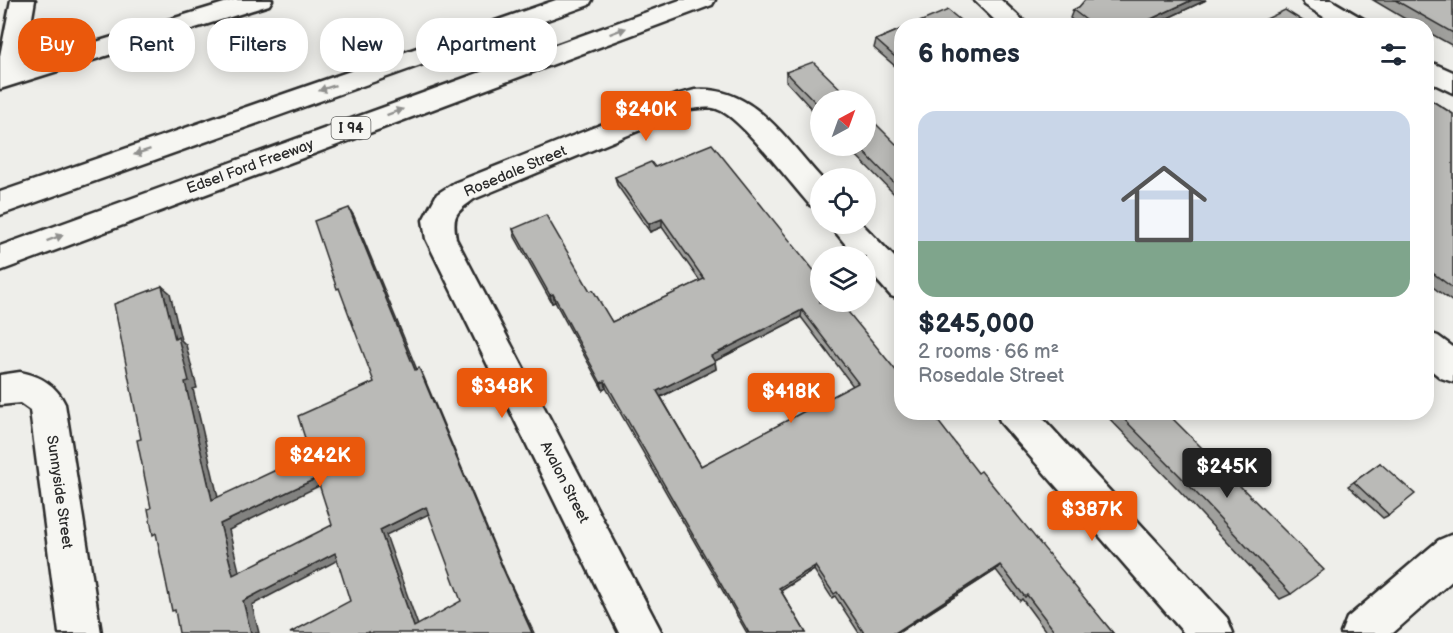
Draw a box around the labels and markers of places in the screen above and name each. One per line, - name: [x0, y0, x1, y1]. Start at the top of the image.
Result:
- pin: $240K: [604, 91, 688, 142]
- pin: $348K: [460, 368, 544, 419]
- pin: $418K: [749, 373, 833, 424]
- pin: $242K: [278, 437, 362, 488]
- pin: $245K: [1185, 448, 1269, 499]
- pin: $387K: [1050, 491, 1134, 542]

